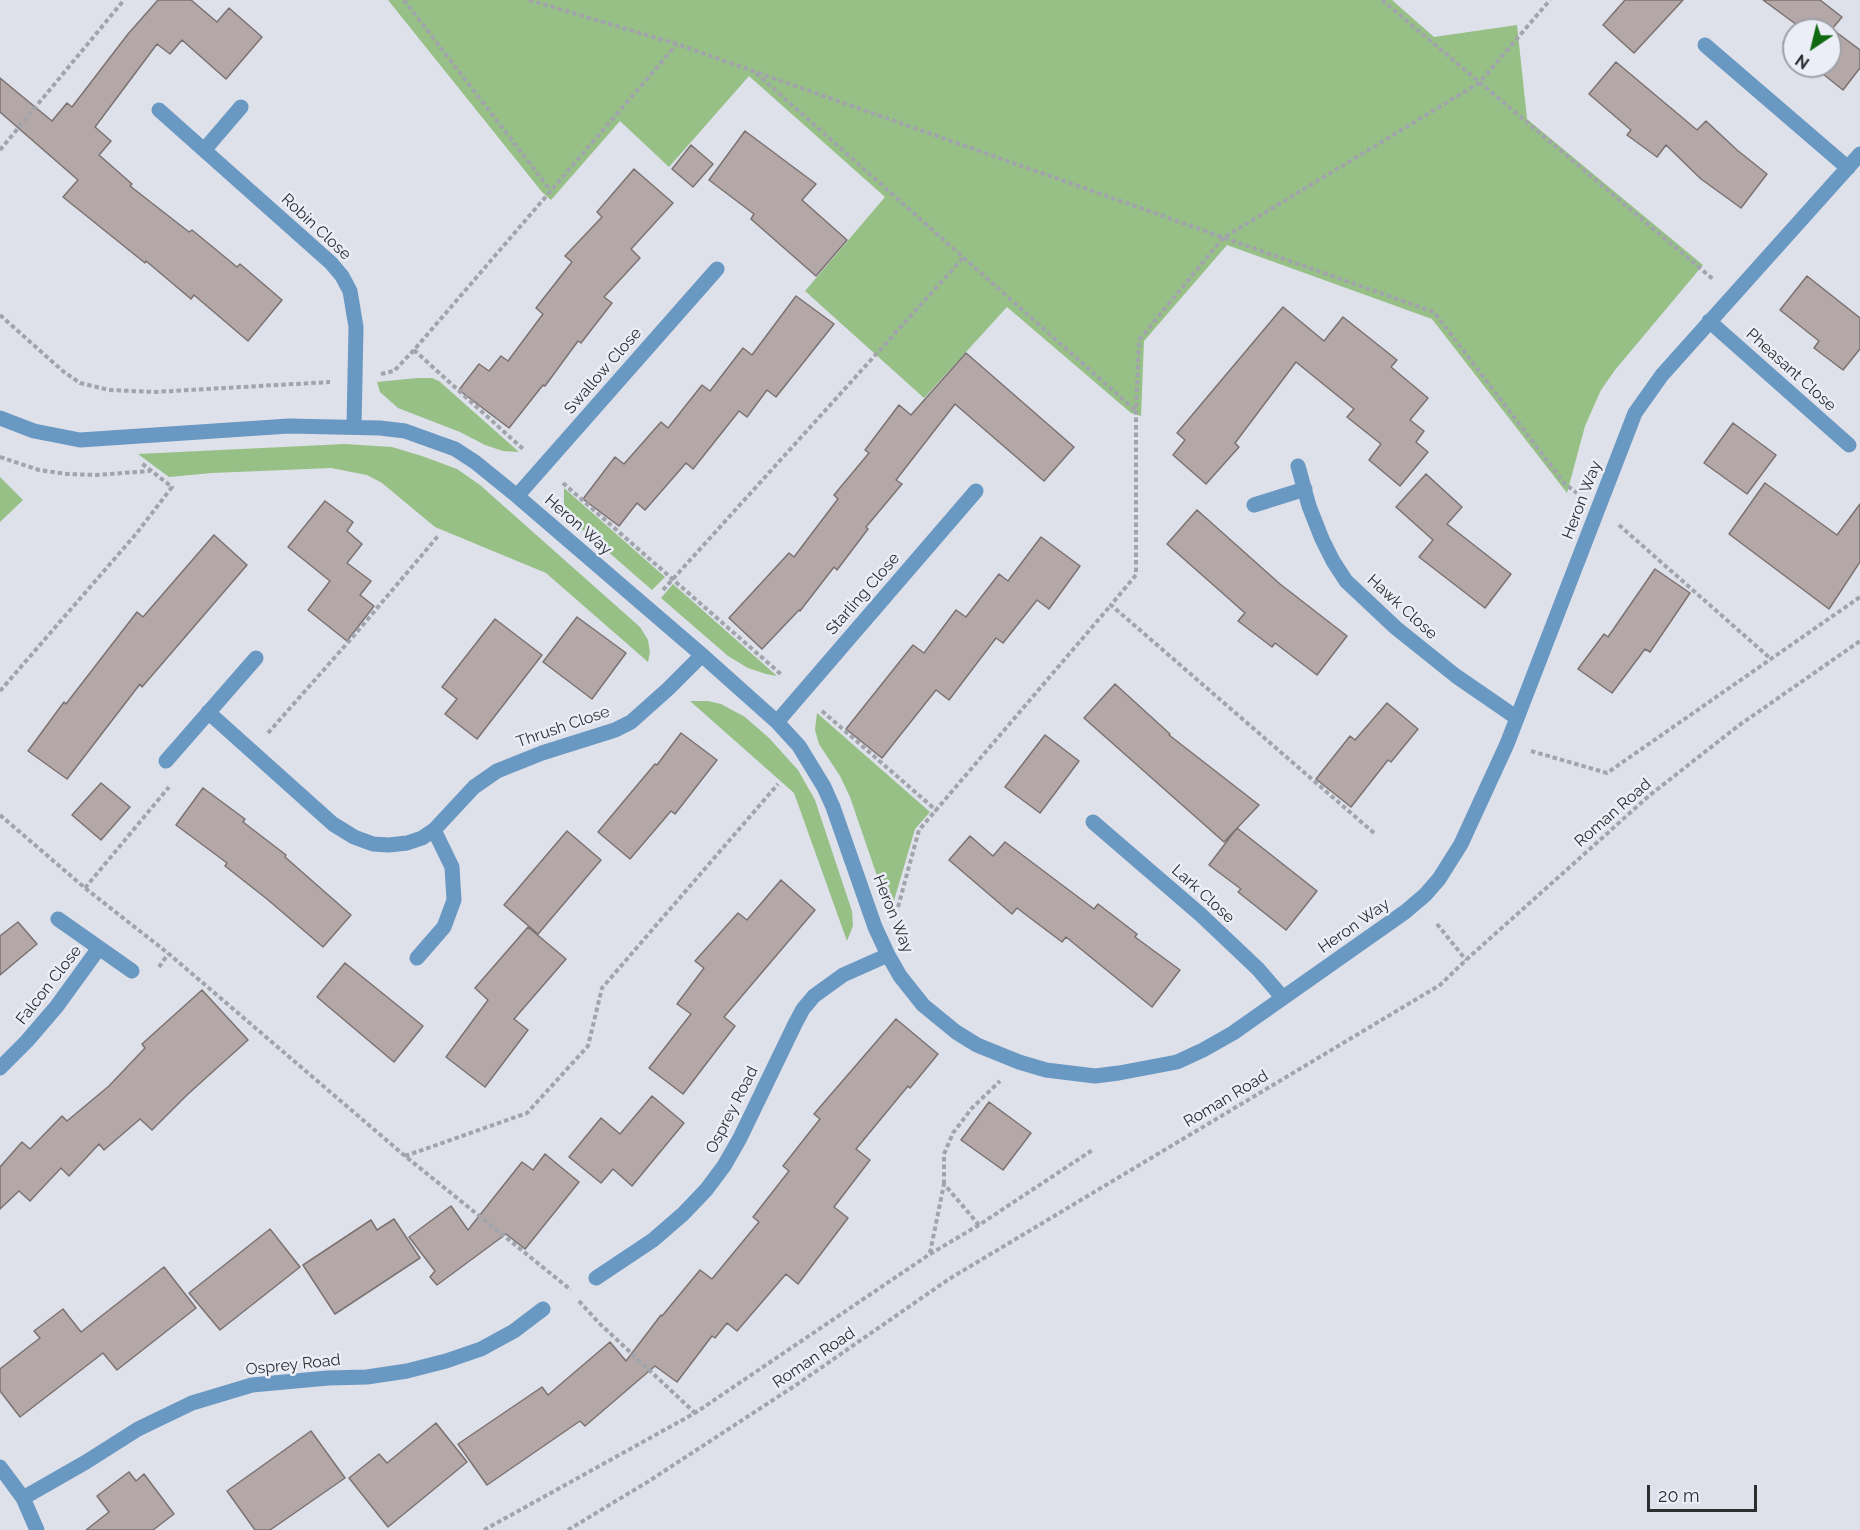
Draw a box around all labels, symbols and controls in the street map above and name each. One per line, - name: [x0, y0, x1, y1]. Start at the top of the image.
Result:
- north arrow: [1782, 18, 1842, 78]
- text: N: [1792, 50, 1813, 73]
- street label: Robin Close: [277, 190, 355, 264]
- street label: Swallow Close: [560, 324, 646, 418]
- street label: Pheasant Close: [1742, 325, 1840, 415]
- street label: Heron Way: [1558, 458, 1606, 542]
- street label: Heron Way: [541, 491, 615, 559]
- street label: Starling Close: [822, 549, 904, 639]
- street label: Hawk Close: [1363, 571, 1441, 643]
- street label: Thrush Close: [514, 702, 612, 752]
- street label: Roman Road: [1571, 775, 1655, 851]
- street label: Lark Close: [1168, 861, 1238, 927]
- street label: Heron Way: [869, 872, 917, 956]
- street label: Heron Way: [1315, 895, 1393, 957]
- street label: Falcon Close: [12, 942, 86, 1028]
- street label: Osprey Road: [702, 1063, 762, 1157]
- street label: Roman Road: [1180, 1066, 1272, 1132]
- street label: Roman Road: [769, 1324, 859, 1392]
- street label: Osprey Road: [245, 1350, 341, 1380]
- scale bar: [1650, 1473, 1760, 1511]
- text: 20 m: [1658, 1485, 1700, 1506]

